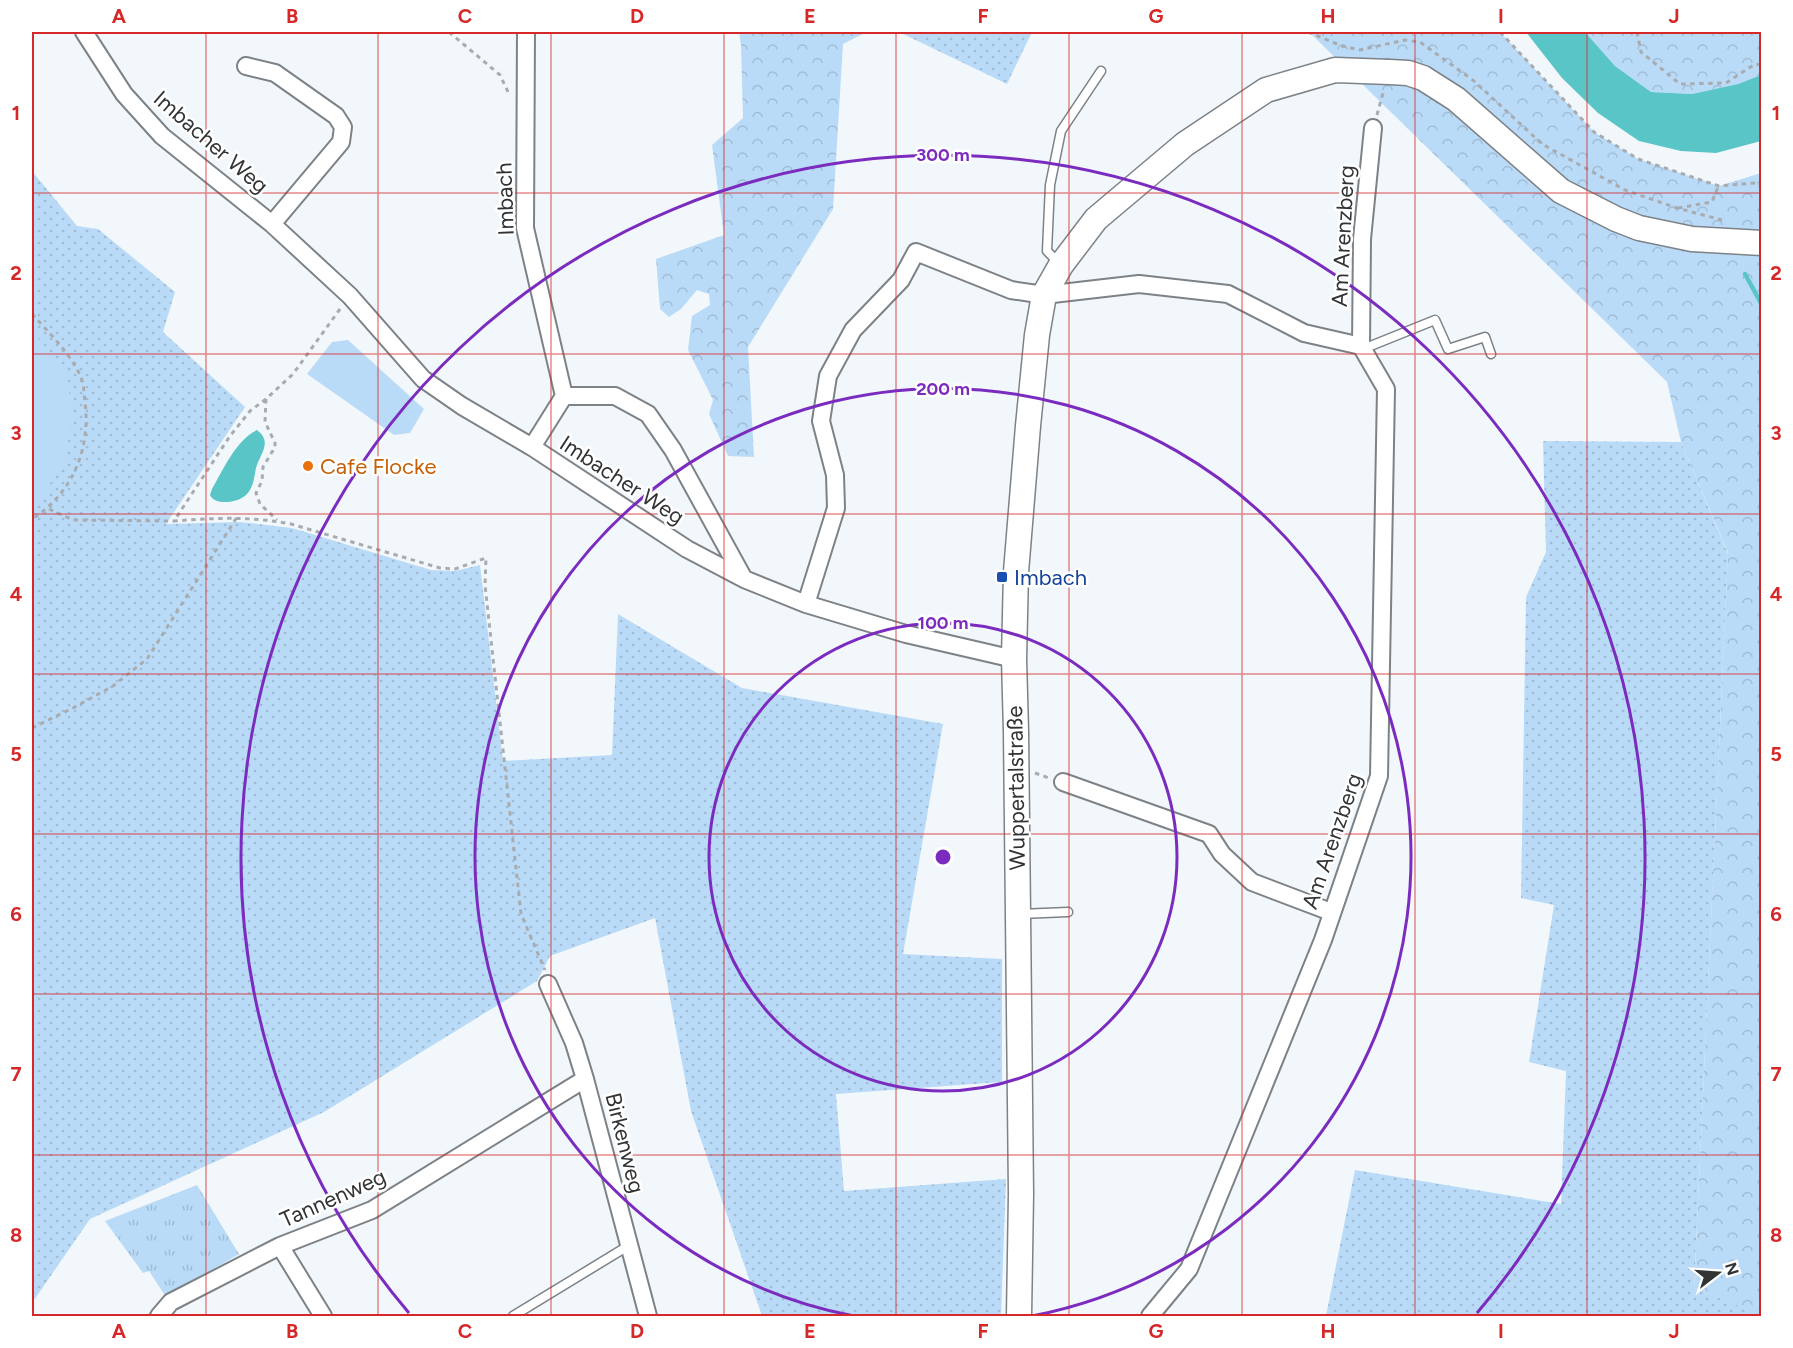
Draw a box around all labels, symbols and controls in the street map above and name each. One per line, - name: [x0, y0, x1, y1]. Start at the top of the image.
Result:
- text: A: [112, 4, 127, 28]
- text: B: [286, 4, 298, 28]
- text: C: [458, 4, 472, 28]
- text: D: [630, 4, 644, 28]
- text: E: [804, 4, 816, 28]
- text: F: [977, 4, 989, 28]
- text: G: [1149, 4, 1164, 28]
- text: H: [1321, 4, 1336, 28]
- text: I: [1498, 4, 1504, 28]
- text: J: [1668, 4, 1680, 28]
- street label: Imbacher Weg: [148, 85, 274, 199]
- text: 1: [12, 101, 20, 125]
- text: 1: [1772, 101, 1780, 125]
- text: 300 m: [916, 144, 970, 166]
- street label: Imbach: [490, 162, 520, 236]
- street label: Am Arenzberg: [1326, 165, 1360, 307]
- text: 2: [10, 261, 22, 285]
- text: 2: [1770, 261, 1782, 285]
- text: 200 m: [916, 378, 970, 400]
- text: 3: [10, 421, 22, 445]
- text: 3: [1770, 421, 1782, 445]
- street label: Imbacher Weg: [555, 430, 689, 530]
- place label: Cafe Flocke: [320, 453, 436, 480]
- marker: Cafe Flocke: [301, 459, 315, 473]
- place label: Imbach: [1014, 564, 1087, 591]
- marker: Imbach: [995, 570, 1009, 584]
- text: 4: [10, 582, 23, 606]
- text: 4: [1770, 582, 1783, 606]
- text: 100 m: [918, 612, 968, 634]
- street label: Wuppertalstraße: [1001, 705, 1031, 871]
- text: 5: [10, 742, 22, 766]
- text: 5: [1770, 742, 1782, 766]
- street label: Am Arenzberg: [1296, 770, 1368, 912]
- centre of rings: [933, 847, 953, 867]
- text: 6: [10, 902, 22, 926]
- text: 6: [1770, 902, 1782, 926]
- text: 7: [10, 1062, 22, 1086]
- text: 7: [1770, 1062, 1782, 1086]
- street label: Birkenweg: [600, 1090, 650, 1196]
- street label: Tannenweg: [276, 1163, 390, 1233]
- text: 8: [10, 1223, 22, 1247]
- text: 8: [1770, 1223, 1782, 1247]
- north arrow: [1688, 1243, 1748, 1303]
- text: N: [1721, 1260, 1743, 1277]
- text: A: [112, 1319, 127, 1343]
- text: B: [286, 1319, 298, 1343]
- text: C: [458, 1319, 472, 1343]
- text: D: [630, 1319, 644, 1343]
- text: E: [804, 1319, 816, 1343]
- text: F: [977, 1319, 989, 1343]
- text: G: [1149, 1319, 1164, 1343]
- text: H: [1321, 1319, 1336, 1343]
- text: I: [1498, 1319, 1504, 1343]
- text: J: [1668, 1319, 1680, 1343]

